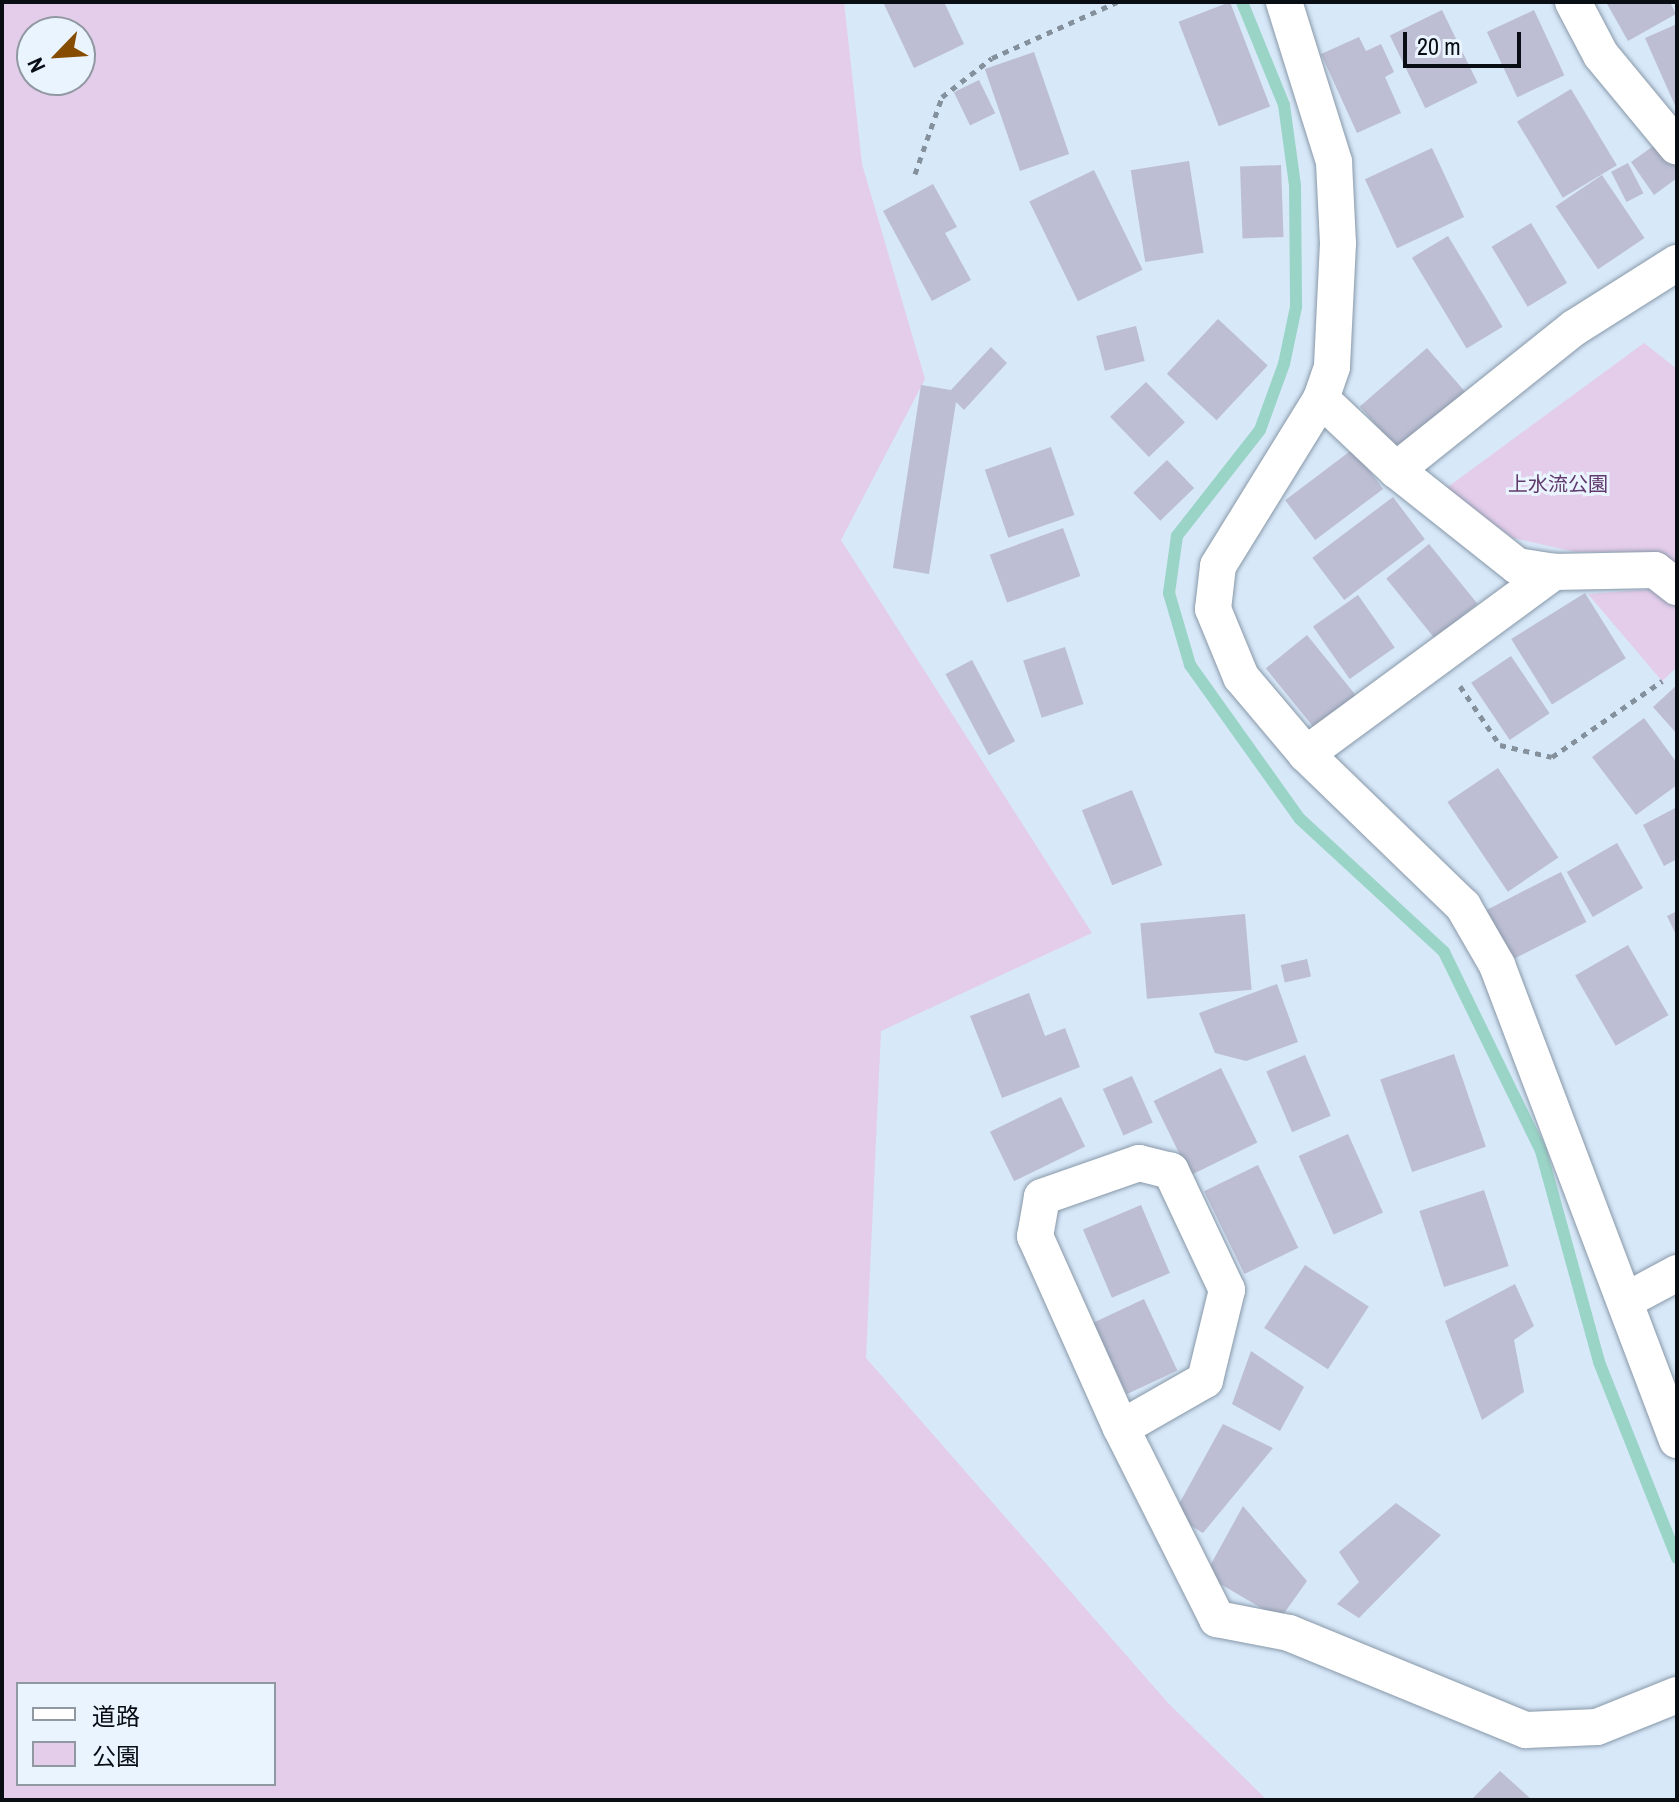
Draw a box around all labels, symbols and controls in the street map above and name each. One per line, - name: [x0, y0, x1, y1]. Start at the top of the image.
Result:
- north arrow: [16, 16, 96, 96]
- scale bar: [1407, 16, 1525, 66]
- text: 20 m: [1417, 30, 1461, 62]
- text: N: [20, 53, 52, 78]
- park label: 上水流公園: [1508, 471, 1608, 495]
- legend: [16, 1682, 276, 1786]
- text: 道路: [92, 1700, 140, 1732]
- text: 公園: [92, 1740, 140, 1772]

